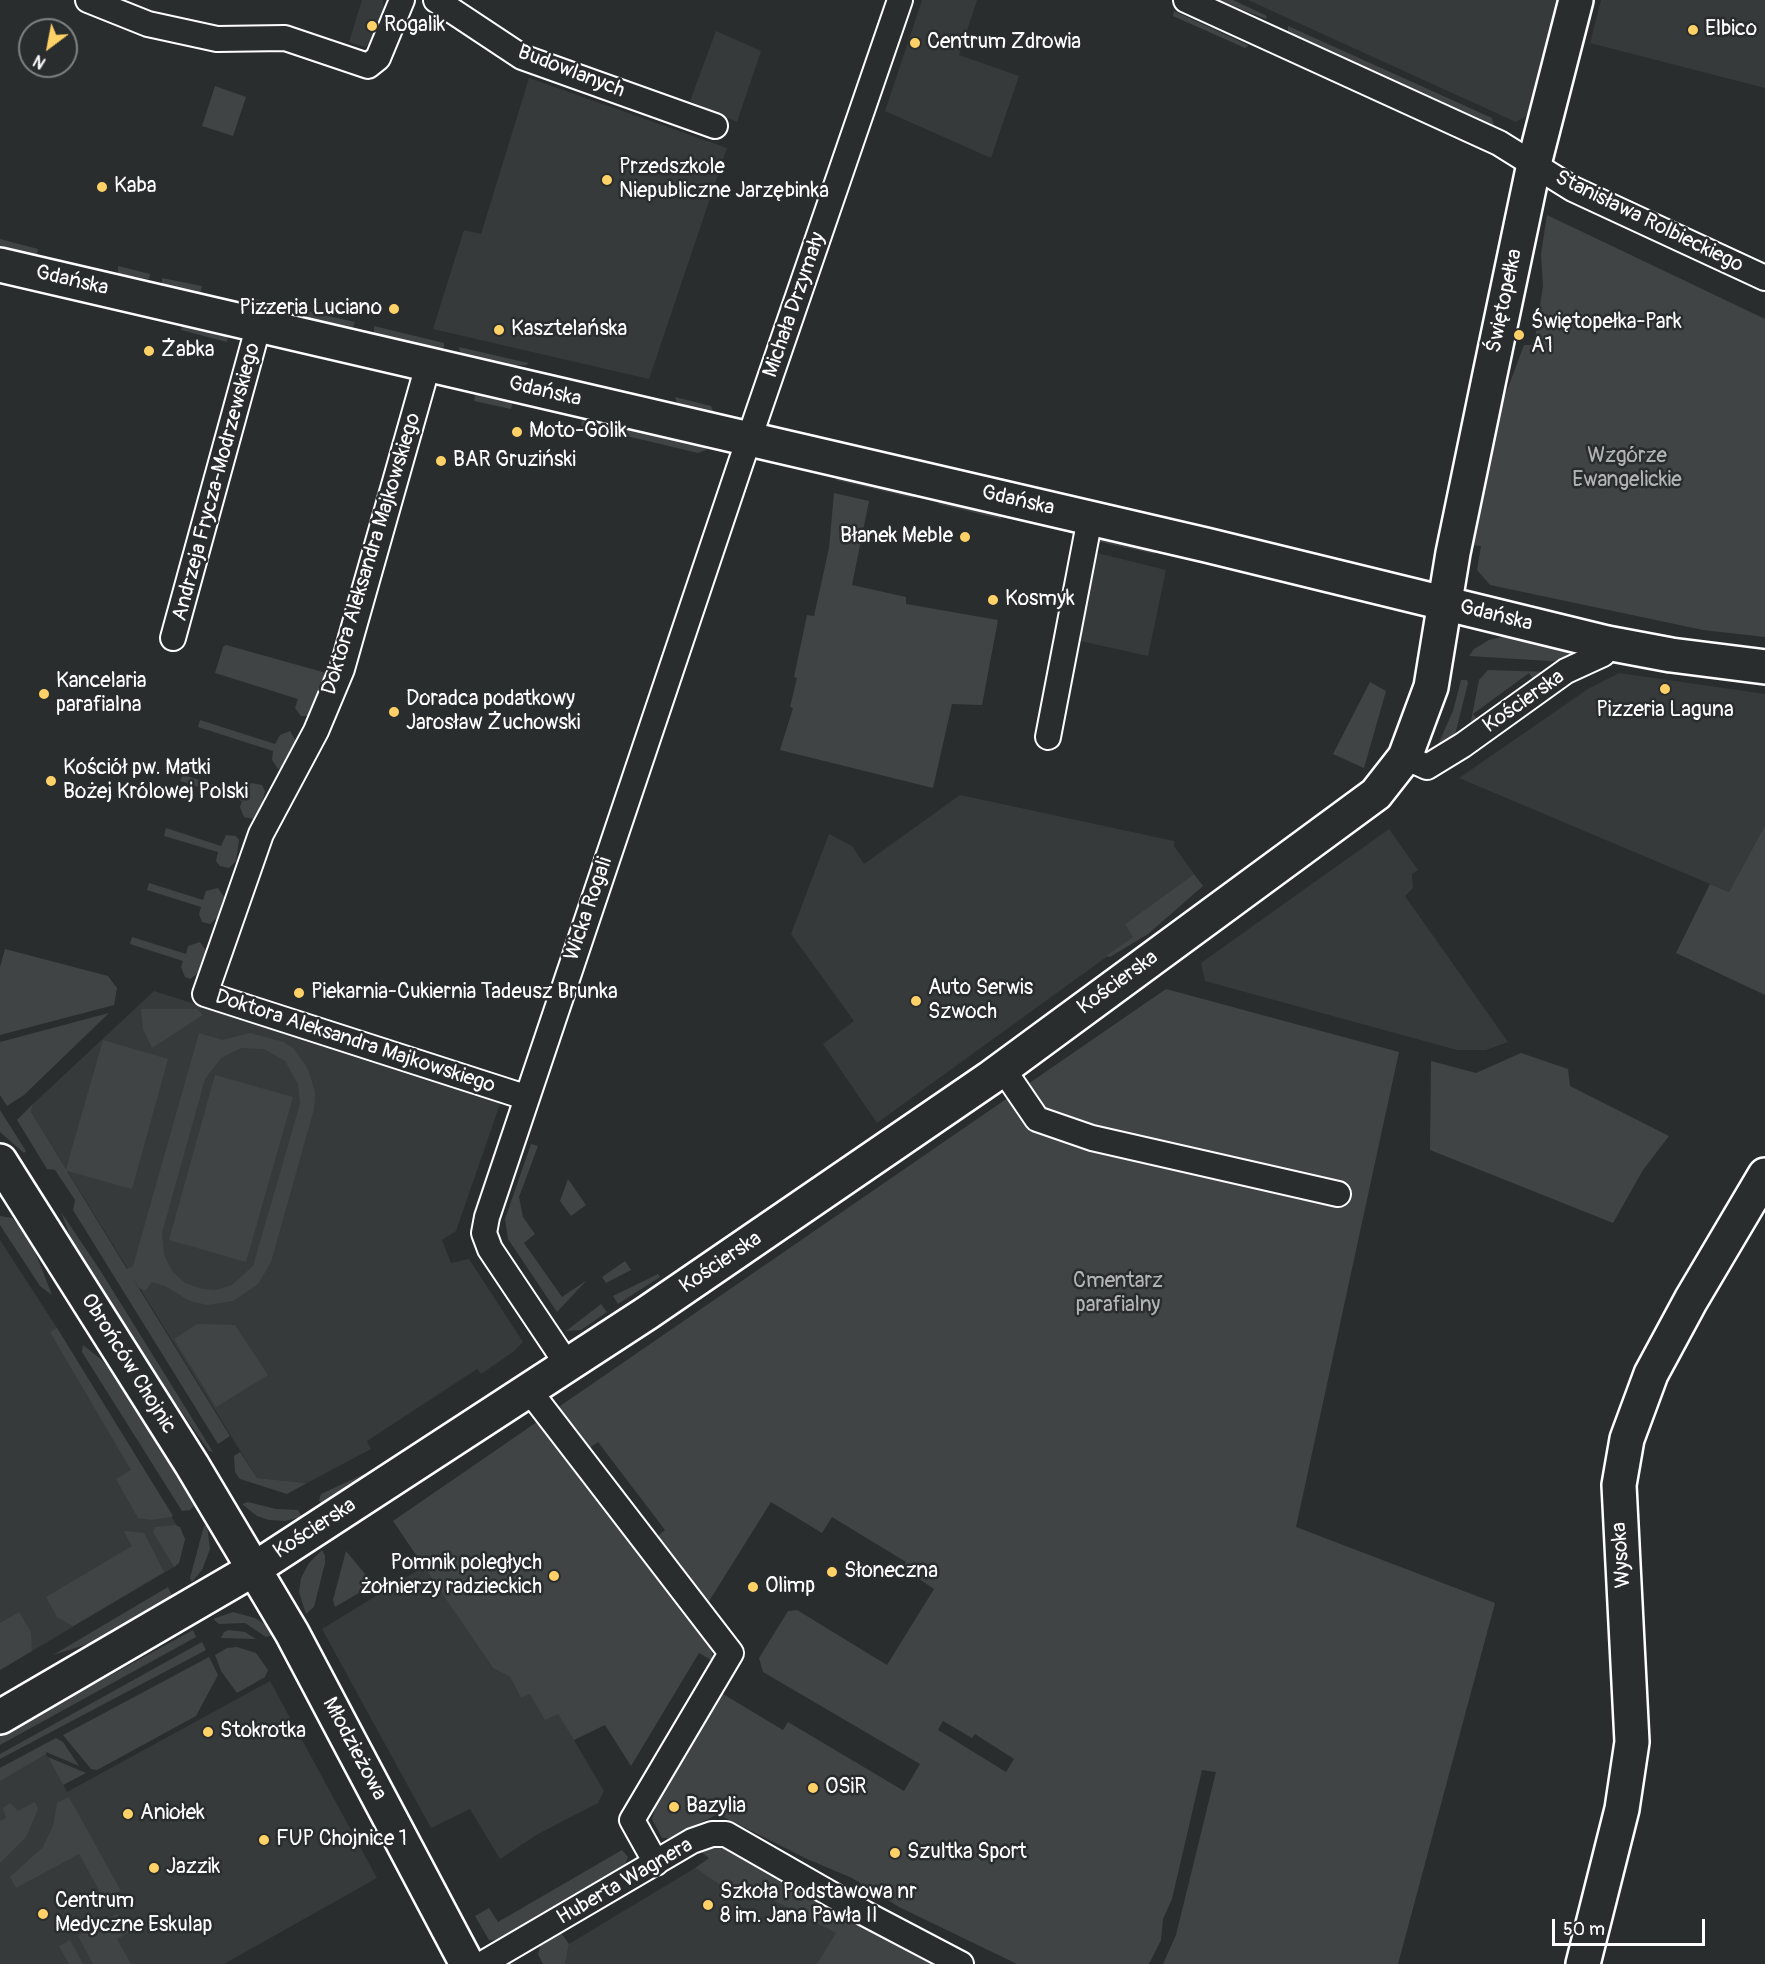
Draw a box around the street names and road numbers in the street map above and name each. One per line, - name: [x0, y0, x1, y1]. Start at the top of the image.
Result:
- street label: Budowlanych: [514, 40, 628, 104]
- street label: Stanisława Rolbieckiego: [1551, 165, 1747, 279]
- street label: Michała Drzymały: [758, 229, 832, 381]
- street label: Świętopełka: [1482, 247, 1528, 355]
- street label: Gdańska: [33, 260, 111, 302]
- street label: Andrzeja Frycza-Modrzewskiego: [168, 340, 266, 624]
- street label: Gdańska: [506, 371, 584, 413]
- street label: Doktora Aleksandra Majkowskiego: [317, 410, 427, 698]
- street label: Gdańska: [979, 480, 1057, 522]
- street label: Gdańska: [1457, 595, 1535, 637]
- street label: Kościerska: [1478, 665, 1570, 739]
- street label: Wicka Rogali: [560, 854, 618, 964]
- street label: Kościerska: [1073, 945, 1163, 1021]
- street label: Doktora Aleksandra Majkowskiego: [212, 985, 498, 1099]
- street label: Kościerska: [675, 1226, 767, 1300]
- street label: Obrońców Chojnic: [75, 1289, 181, 1439]
- street label: Kościerska: [269, 1493, 361, 1565]
- street label: Wysoka: [1607, 1521, 1637, 1589]
- street label: Młodzieżowa: [316, 1693, 392, 1805]
- street label: Huberta Wagnera: [553, 1833, 697, 1931]

